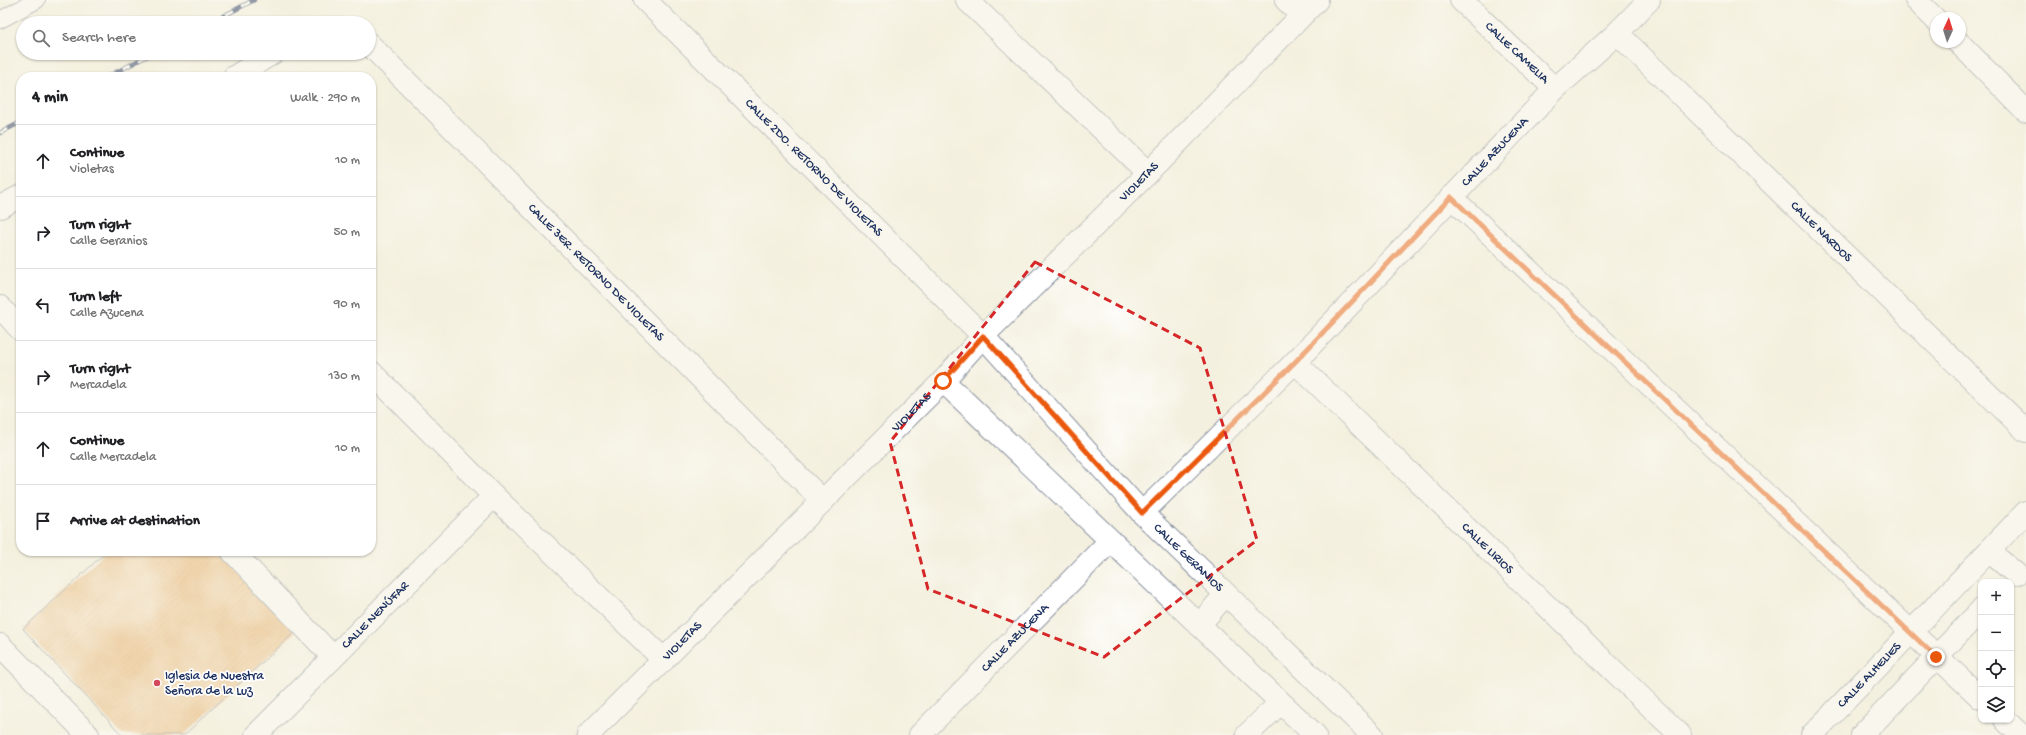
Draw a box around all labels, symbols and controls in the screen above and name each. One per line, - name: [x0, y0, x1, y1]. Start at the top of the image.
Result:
- north arrow: [1930, 12, 1966, 48]
- search box: [16, 16, 376, 60]
- street label: CALLE CAMELIA: [1482, 19, 1553, 88]
- icon: search: [30, 27, 52, 49]
- text: Search here: [62, 29, 136, 47]
- text: 4 min: [32, 88, 68, 108]
- text: Walk · 290 m: [290, 91, 360, 106]
- street label: CALLE 2DO. RETORNO DE VIOLETAS: [742, 96, 887, 240]
- street label: CALLE AZUCENA: [1458, 113, 1533, 190]
- text: Continue: [70, 144, 124, 162]
- icon: ahead: [32, 150, 54, 172]
- text: 10 m: [335, 153, 360, 168]
- street label: VIOLETAS: [1115, 158, 1163, 205]
- text: Violetas: [70, 162, 114, 177]
- street label: CALLE NARDOS: [1787, 198, 1856, 266]
- street label: CALLE 3ER. RETORNO DE VIOLETAS: [524, 201, 668, 345]
- text: Turn right: [70, 216, 130, 234]
- icon: right: [32, 222, 54, 244]
- text: 50 m: [333, 225, 360, 240]
- text: Calle Geranios: [70, 234, 147, 249]
- text: Turn left: [70, 288, 121, 306]
- icon: left: [32, 294, 54, 316]
- text: 90 m: [334, 297, 360, 312]
- text: Calle Azucena: [70, 306, 144, 321]
- text: Turn right: [70, 360, 130, 378]
- icon: right: [32, 366, 54, 388]
- text: 130 m: [328, 369, 360, 384]
- route start: [934, 372, 952, 390]
- text: Mercadela: [70, 378, 126, 393]
- street label: VIOLETAS: [888, 389, 935, 436]
- text: Continue: [70, 432, 124, 450]
- icon: ahead: [32, 438, 54, 460]
- text: 10 m: [335, 441, 360, 456]
- text: Calle Mercadela: [70, 450, 156, 465]
- icon: arrive: [32, 510, 54, 532]
- text: Arrive at destination: [70, 512, 200, 530]
- street label: CALLE LIRIOS: [1458, 520, 1518, 578]
- street label: CALLE GERANIOS: [1150, 521, 1227, 596]
- street label: CALLE NENÚFAR: [338, 577, 413, 652]
- map controls: [1978, 579, 2014, 723]
- button: +: [1978, 579, 2014, 615]
- street label: CALLE AZUCENA: [978, 599, 1053, 675]
- button: −: [1978, 615, 2014, 651]
- street label: VIOLETAS: [659, 618, 706, 665]
- street label: CALLE ALHELIES: [1834, 638, 1905, 711]
- route end: [1927, 648, 1945, 666]
- button: locate: [1978, 651, 2014, 687]
- place label: Iglesia de Nuestra Señora de la Luz: [165, 669, 264, 699]
- marker: Iglesia de Nuestra Señora de la Luz: [152, 678, 162, 688]
- button: layers: [1978, 687, 2014, 723]

